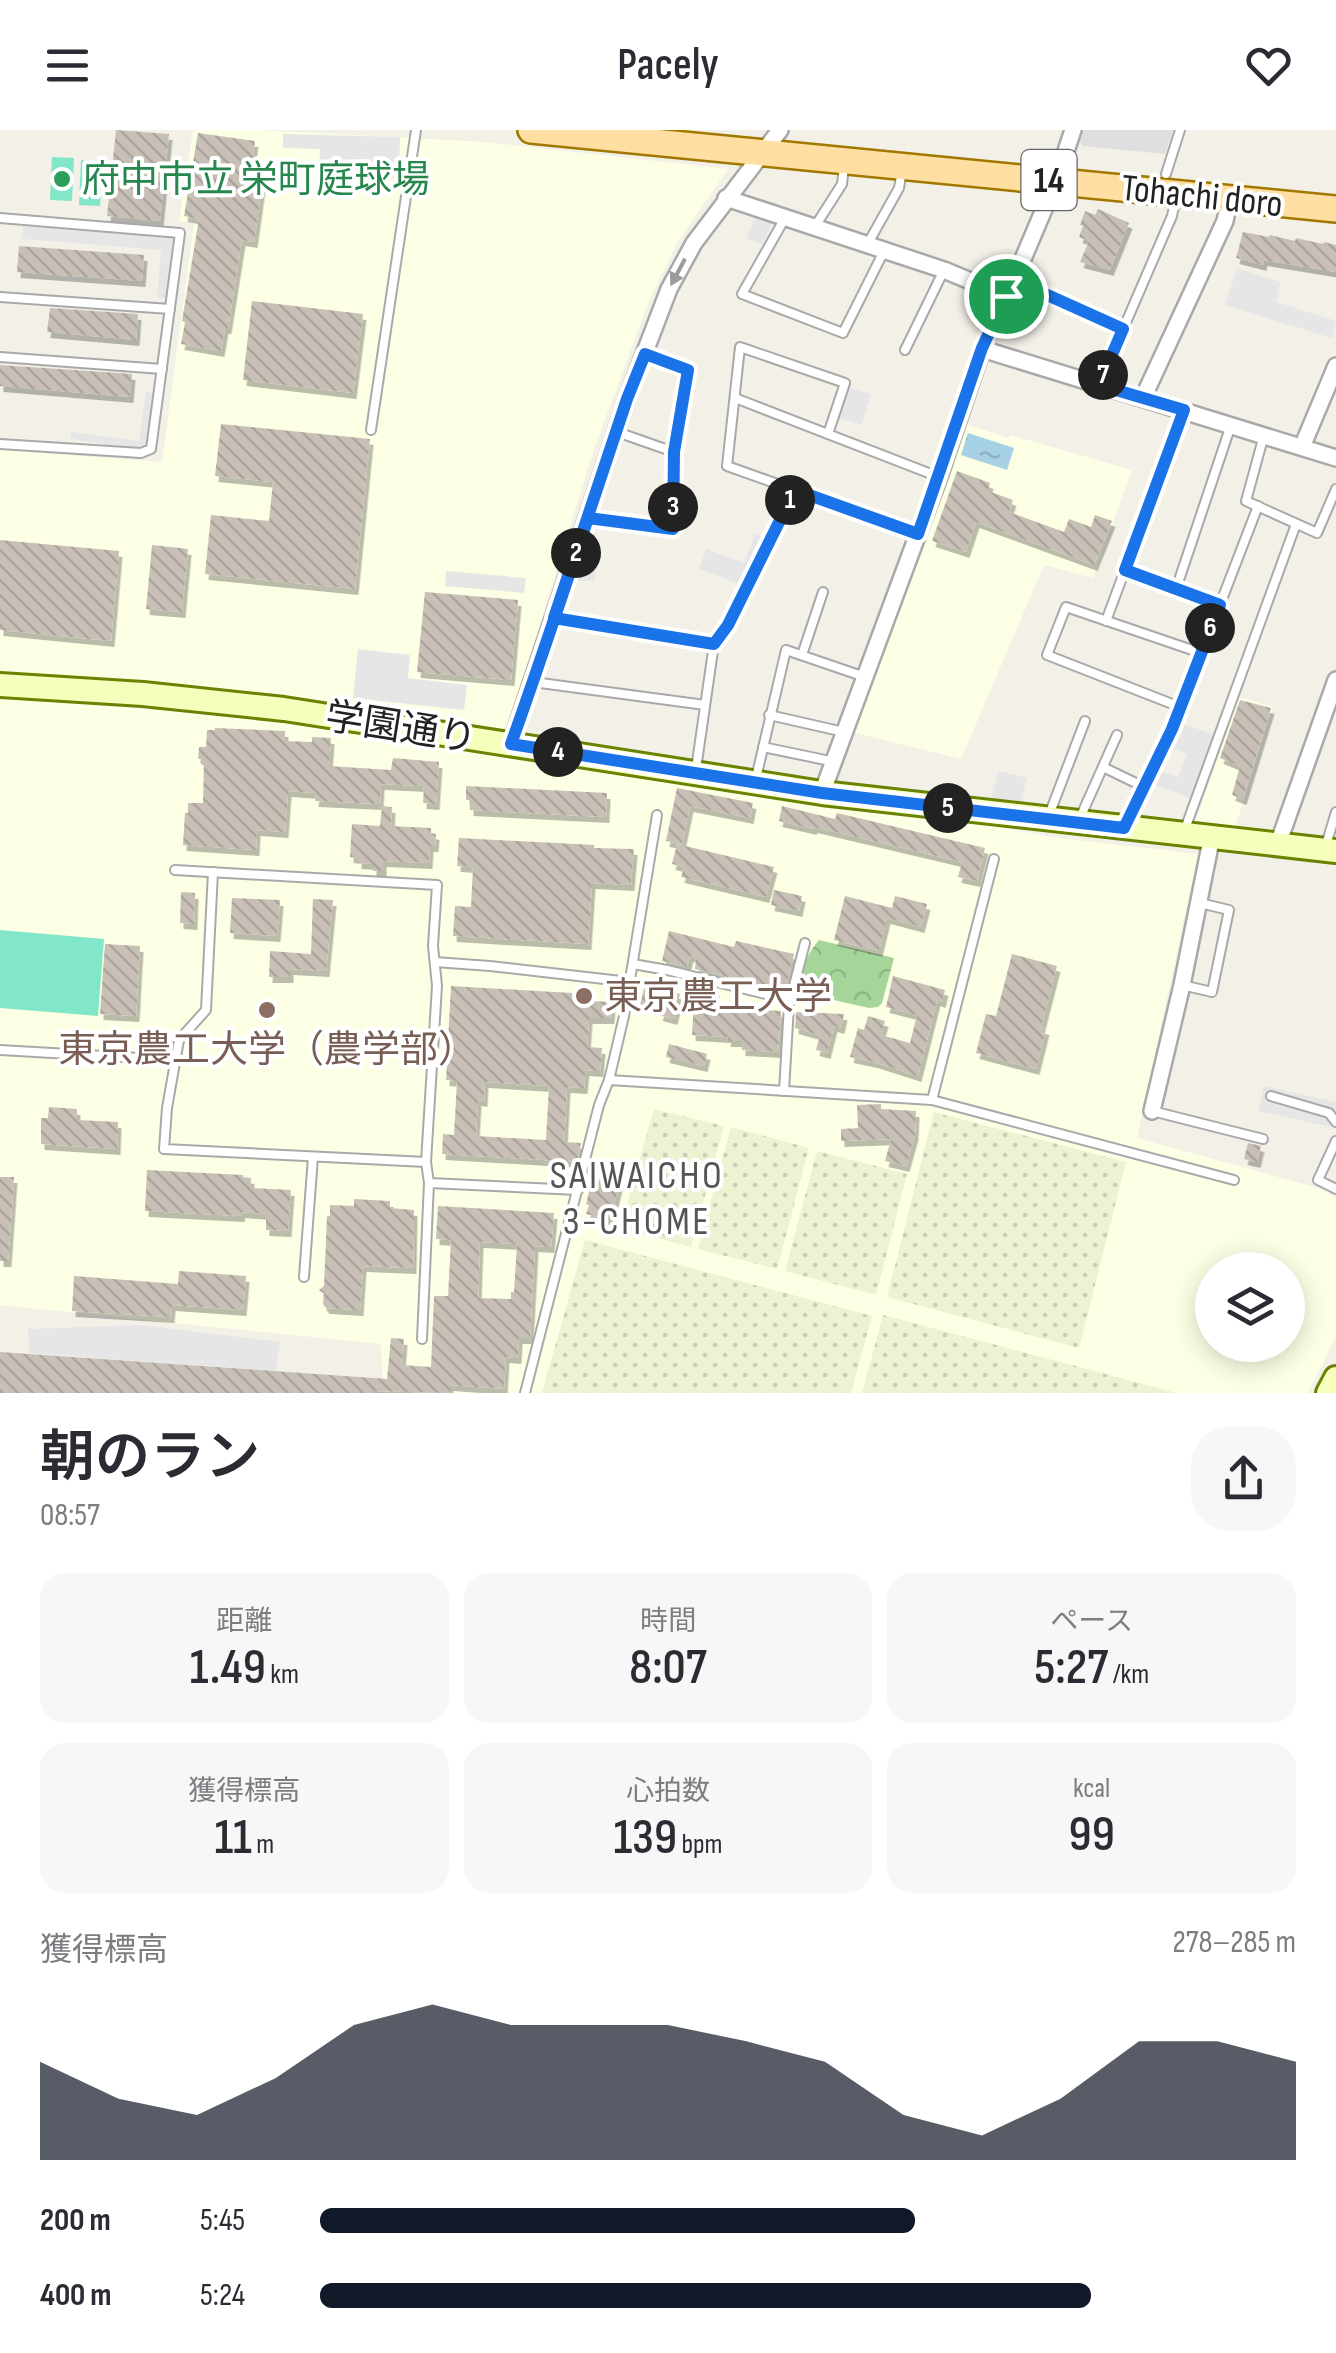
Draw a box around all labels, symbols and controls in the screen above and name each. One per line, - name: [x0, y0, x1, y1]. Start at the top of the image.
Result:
- icon: menu: [40, 38, 95, 93]
- text: Pacely: [617, 38, 719, 93]
- icon: heart: [1241, 38, 1296, 93]
- road number: 14: [1022, 150, 1076, 210]
- place label: 府中市立 栄町庭球場: [82, 158, 430, 203]
- street label: Tohachi doro: [1119, 166, 1285, 227]
- marker: 府中市立 栄町庭球場: [51, 168, 73, 190]
- pin: [964, 254, 1049, 339]
- one-way arrow: [669, 258, 686, 287]
- icon: arrive: [979, 269, 1034, 324]
- pin: 7: [1078, 350, 1128, 400]
- text: 7: [1097, 358, 1109, 391]
- pin: 1: [765, 475, 815, 525]
- pin: 3: [648, 482, 698, 532]
- text: 1: [785, 483, 795, 516]
- text: 3: [667, 490, 679, 523]
- pin: 2: [551, 528, 601, 578]
- text: 2: [570, 536, 582, 569]
- pin: 6: [1185, 603, 1235, 653]
- text: 6: [1203, 611, 1217, 644]
- street label: 学園通り: [322, 694, 479, 763]
- pin: 4: [533, 727, 583, 777]
- text: 4: [551, 735, 565, 768]
- pin: 5: [923, 783, 973, 833]
- text: 5: [942, 791, 954, 824]
- place label: 東京農工大学: [604, 975, 832, 1020]
- marker: 東京農工大学: [573, 985, 595, 1007]
- marker: 東京農工大学（農学部）: [256, 999, 278, 1021]
- place label: 東京農工大学（農学部）: [58, 1028, 476, 1073]
- district label: SAIWAICHO 3-CHOME: [550, 1152, 724, 1246]
- map controls: [1195, 1252, 1305, 1362]
- button: layers: [1195, 1252, 1305, 1362]
- text: 朝のラン: [40, 1425, 260, 1492]
- button: share: [1191, 1426, 1296, 1531]
- text: 08:57: [40, 1496, 100, 1535]
- text: 距離: [216, 1605, 272, 1638]
- text: 時間: [640, 1605, 696, 1638]
- text: ペース: [1050, 1605, 1133, 1638]
- text: 1.49: [190, 1638, 266, 1698]
- text: 8:07: [629, 1638, 707, 1698]
- text: 5:27: [1034, 1638, 1108, 1698]
- text: km: [266, 1658, 299, 1691]
- text: /km: [1108, 1658, 1149, 1691]
- text: kcal: [1073, 1772, 1110, 1805]
- text: 獲得標高: [188, 1775, 300, 1808]
- text: 心拍数: [626, 1775, 710, 1808]
- text: 99: [1069, 1805, 1115, 1865]
- text: 11: [214, 1808, 252, 1868]
- text: 139: [613, 1808, 677, 1868]
- text: m: [252, 1828, 274, 1861]
- text: bpm: [677, 1828, 723, 1861]
- text: 278–285 m: [1173, 1923, 1296, 1962]
- text: 獲得標高: [40, 1931, 168, 1970]
- text: 200 m: [40, 2201, 111, 2240]
- text: 5:45: [200, 2201, 245, 2240]
- text: 400 m: [40, 2276, 112, 2315]
- text: 5:24: [200, 2276, 245, 2315]

